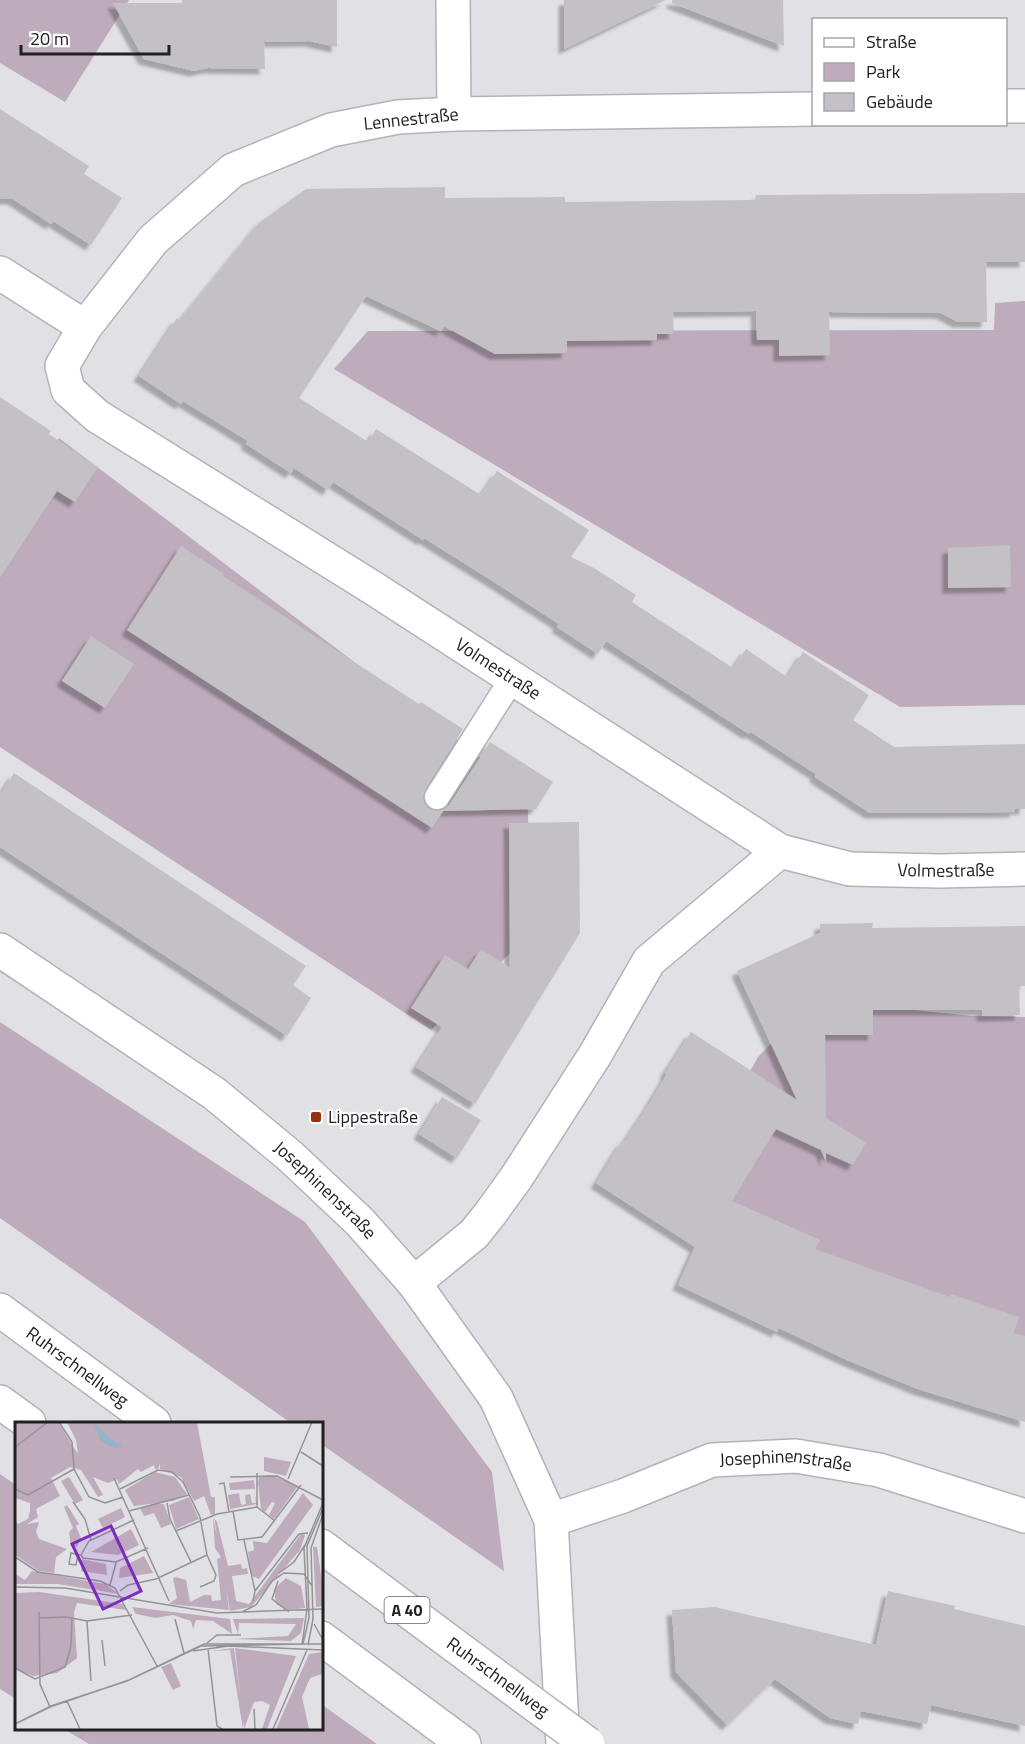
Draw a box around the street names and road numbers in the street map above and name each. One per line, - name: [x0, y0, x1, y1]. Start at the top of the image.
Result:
- street label: Lennestraße: [362, 100, 460, 137]
- street label: Volmestraße: [450, 631, 546, 706]
- street label: Volmestraße: [897, 856, 995, 884]
- street label: Josephinenstraße: [268, 1134, 383, 1245]
- street label: Ruhrschnellweg: [21, 1320, 135, 1413]
- street label: Josephinenstraße: [719, 1442, 854, 1478]
- road number: A 40: [384, 1597, 430, 1623]
- street label: Ruhrschnellweg: [441, 1630, 555, 1723]

